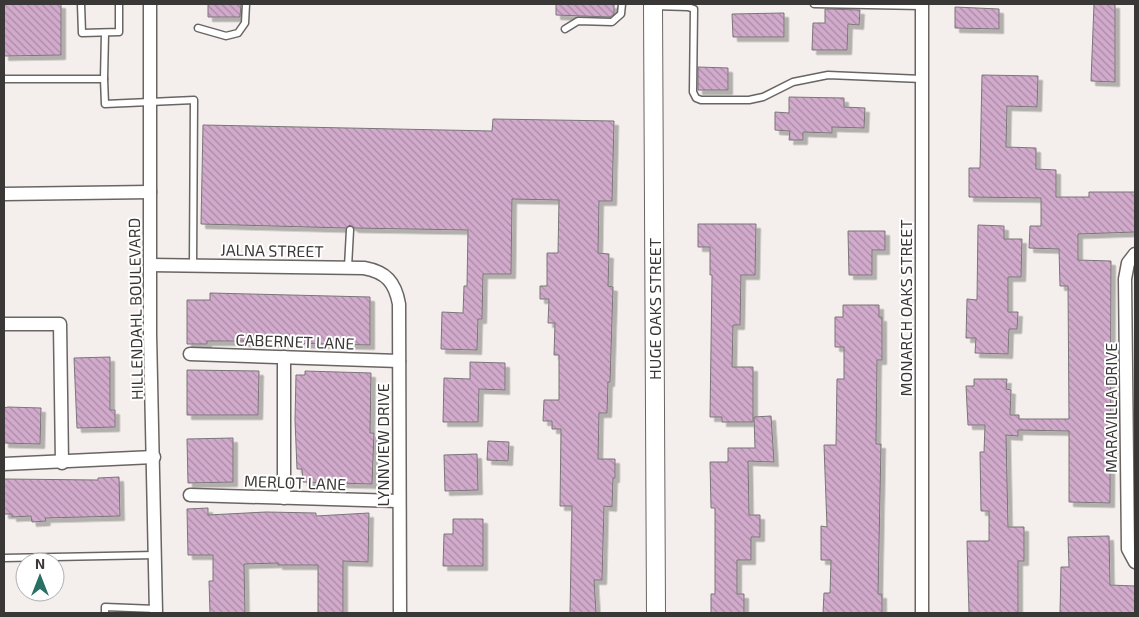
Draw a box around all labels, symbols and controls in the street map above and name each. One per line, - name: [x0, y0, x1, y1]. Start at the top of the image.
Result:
- street label: HILLENDAHL BOULEVARD: [124, 218, 146, 400]
- street label: MONARCH OAKS STREET: [896, 219, 915, 397]
- street label: HUGE OAKS STREET: [645, 238, 664, 380]
- street label: JALNA STREET: [220, 240, 324, 260]
- street label: CABERNET LANE: [235, 329, 355, 353]
- street label: MARAVILLA DRIVE: [1101, 343, 1120, 473]
- street label: LYNNVIEW DRIVE: [373, 383, 392, 507]
- street label: MERLOT LANE: [244, 471, 346, 493]
- north arrow: [15, 552, 65, 602]
- text: N: [35, 555, 45, 572]

